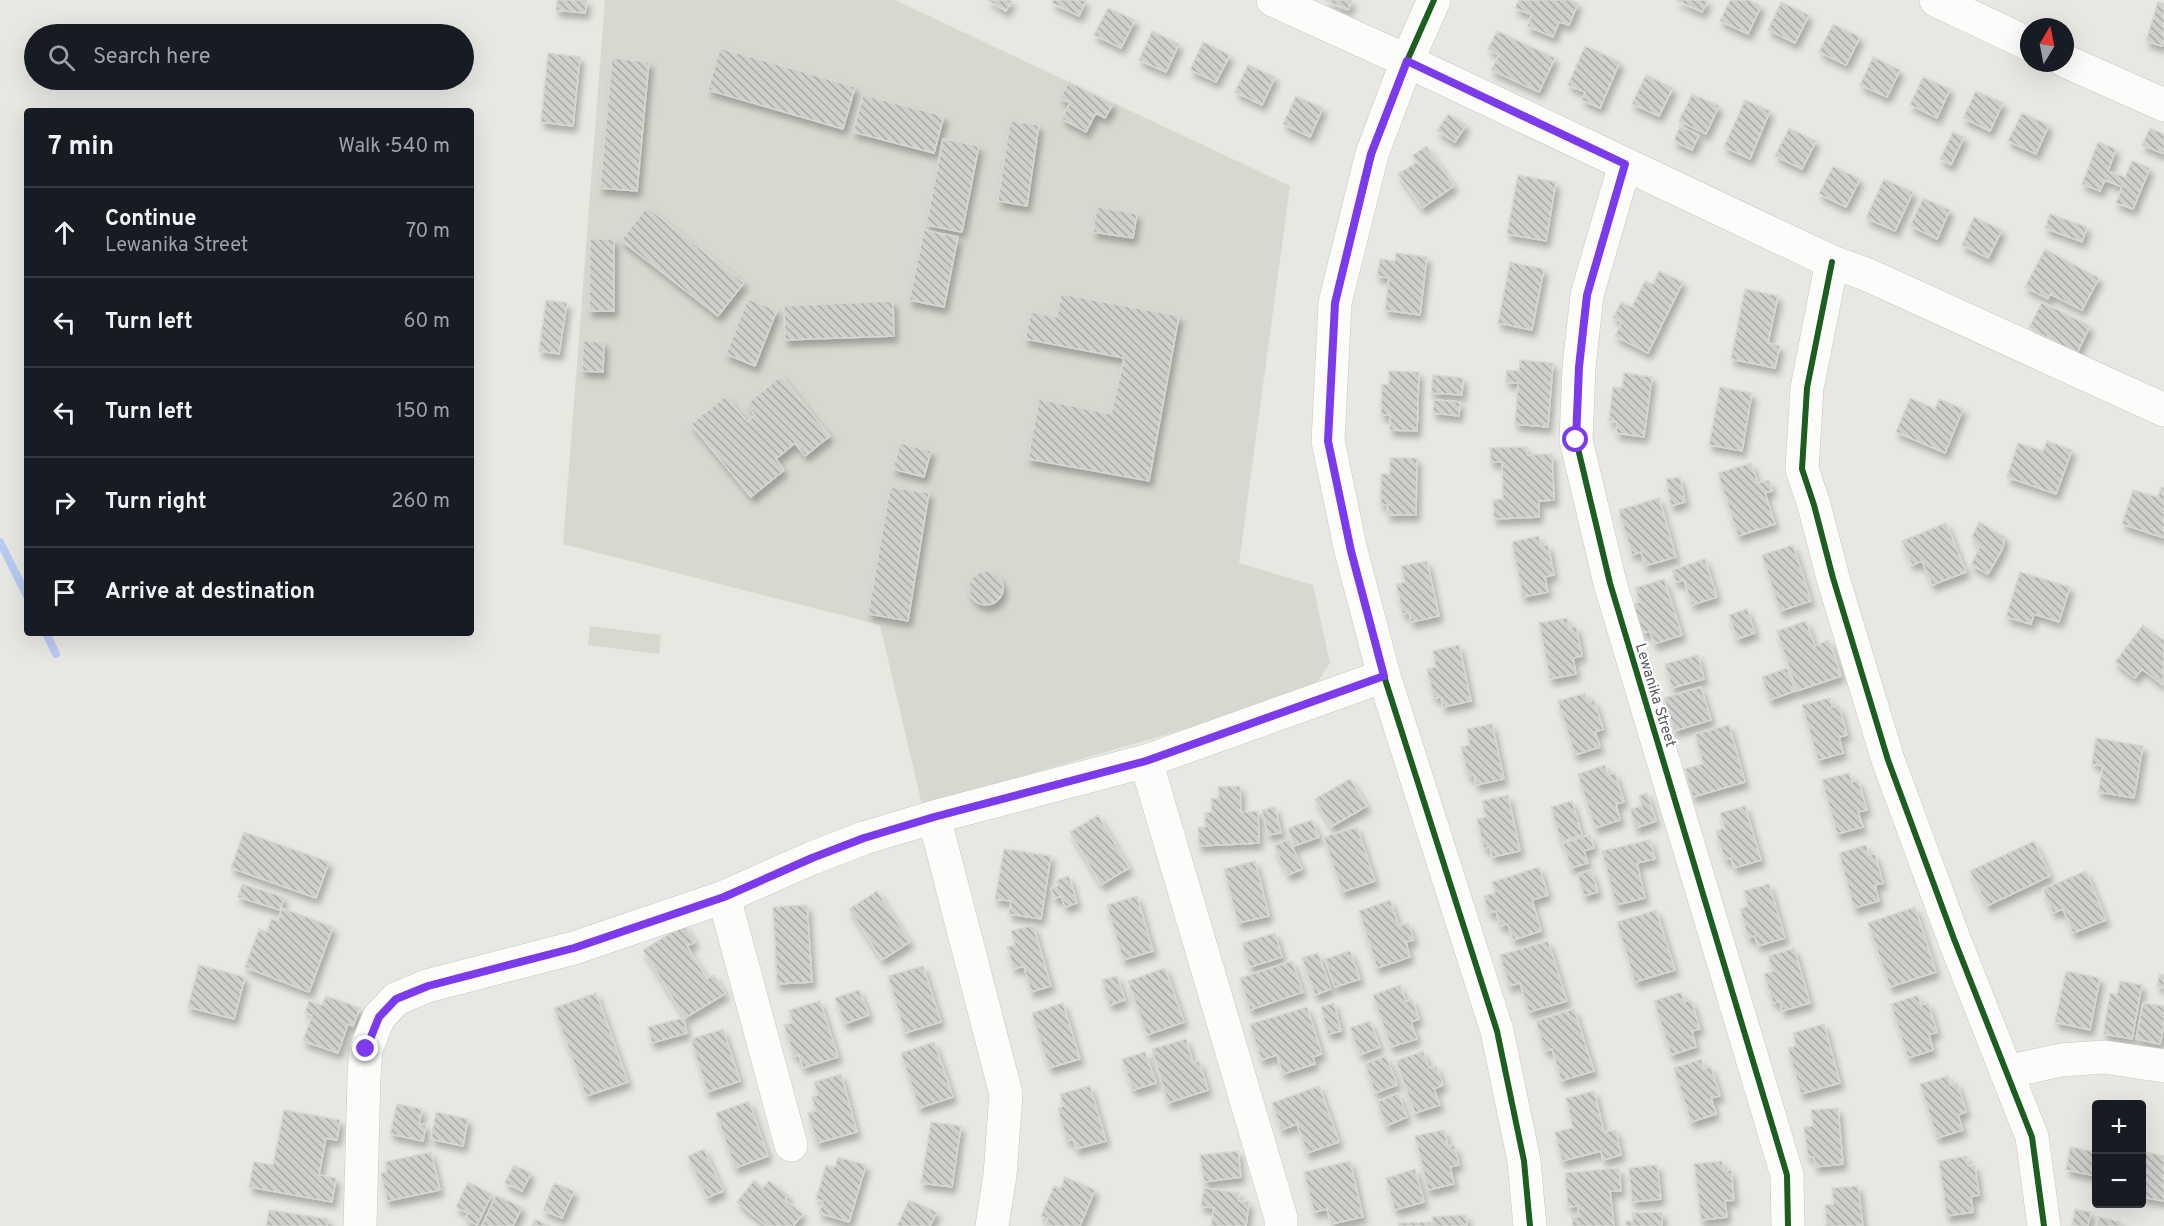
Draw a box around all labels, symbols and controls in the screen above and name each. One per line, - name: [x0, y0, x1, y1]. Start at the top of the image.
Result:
- north arrow: [2020, 18, 2074, 72]
- search box: [24, 24, 474, 90]
- icon: search: [45, 41, 78, 74]
- text: Search here: [93, 44, 211, 71]
- text: 7 min: [48, 131, 114, 164]
- text: Walk · 540 m: [338, 134, 450, 160]
- text: Continue: [105, 206, 196, 233]
- icon: ahead: [48, 216, 81, 249]
- text: 70 m: [406, 219, 450, 245]
- text: Lewanika Street: [105, 233, 248, 259]
- icon: left: [48, 306, 81, 339]
- text: Turn left: [105, 309, 193, 336]
- text: 60 m: [404, 309, 450, 335]
- icon: left: [48, 396, 81, 429]
- text: Turn left: [105, 399, 193, 426]
- text: 150 m: [396, 399, 450, 425]
- route start: [1562, 426, 1588, 452]
- icon: right: [48, 486, 81, 519]
- text: Turn right: [105, 489, 207, 516]
- text: 260 m: [391, 489, 450, 515]
- icon: arrive: [48, 576, 81, 609]
- text: Arrive at destination: [105, 579, 315, 606]
- street label: Lewanika Street: [1630, 641, 1679, 750]
- route end: [352, 1035, 378, 1061]
- map controls: [2092, 1100, 2146, 1208]
- button: +: [2092, 1100, 2146, 1154]
- button: −: [2092, 1154, 2146, 1208]

